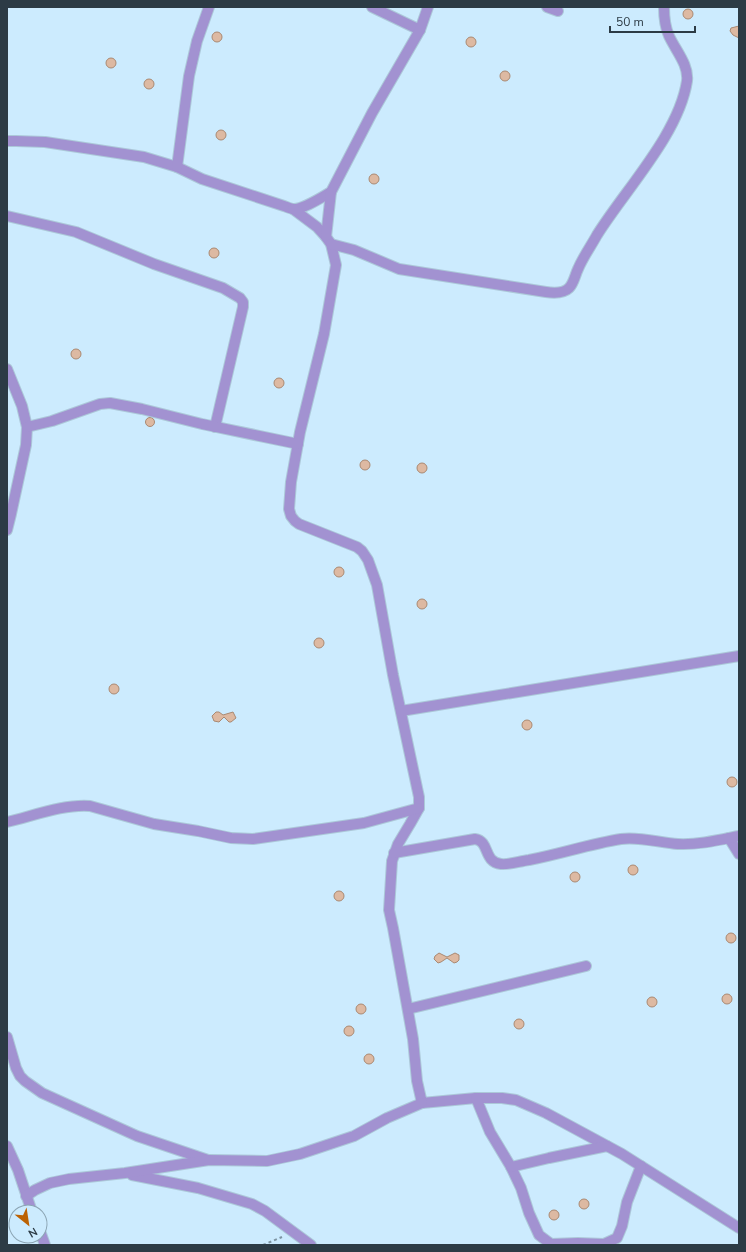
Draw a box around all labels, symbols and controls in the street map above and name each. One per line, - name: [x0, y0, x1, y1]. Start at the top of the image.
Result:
- scale bar: [610, 8, 695, 34]
- text: 50 m: [616, 14, 644, 30]
- north arrow: [8, 1204, 48, 1244]
- text: N: [25, 1224, 40, 1241]

